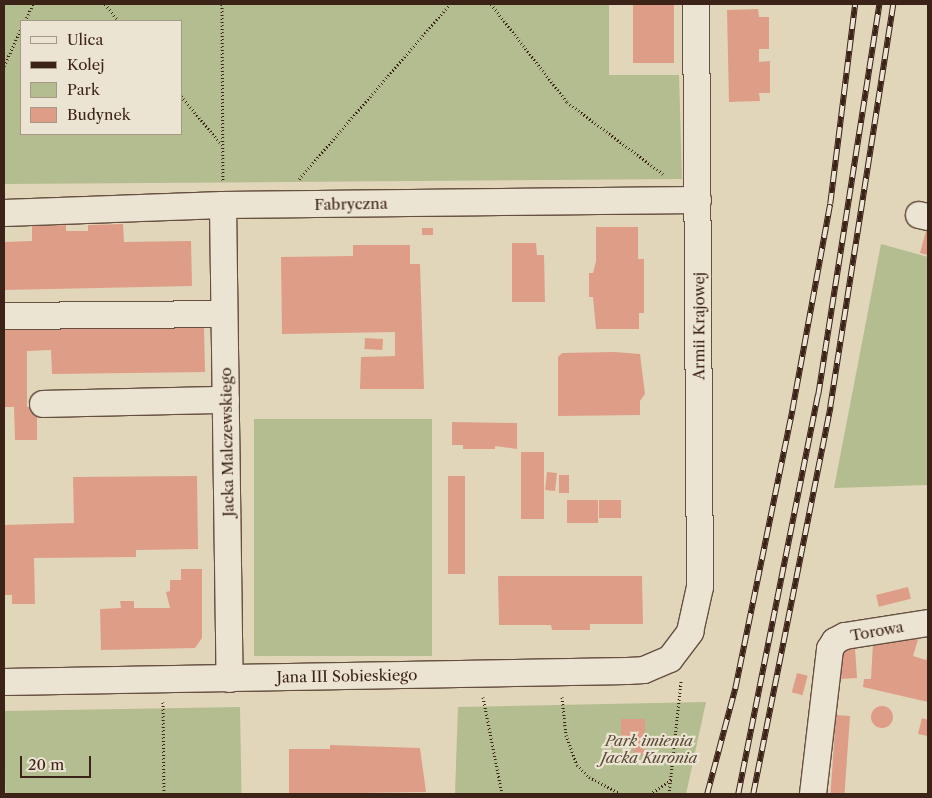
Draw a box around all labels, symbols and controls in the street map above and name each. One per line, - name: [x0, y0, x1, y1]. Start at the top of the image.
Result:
- legend: [20, 20, 182, 135]
- text: Ulica: [67, 30, 103, 49]
- text: Kolej: [67, 55, 104, 74]
- text: Park: [67, 80, 100, 99]
- text: Budynek: [67, 105, 131, 124]
- street label: Fabryczna: [314, 194, 388, 214]
- street label: Armii Krajowej: [690, 272, 708, 380]
- street label: Jacka Malczewskiego: [217, 367, 237, 517]
- street label: Torowa: [849, 617, 905, 645]
- street label: Jana III Sobieskiego: [277, 666, 417, 686]
- park label: Park imienia Jacka Kuronia: [601, 731, 697, 766]
- scale bar: [22, 746, 94, 778]
- text: 20 m: [28, 755, 64, 774]

